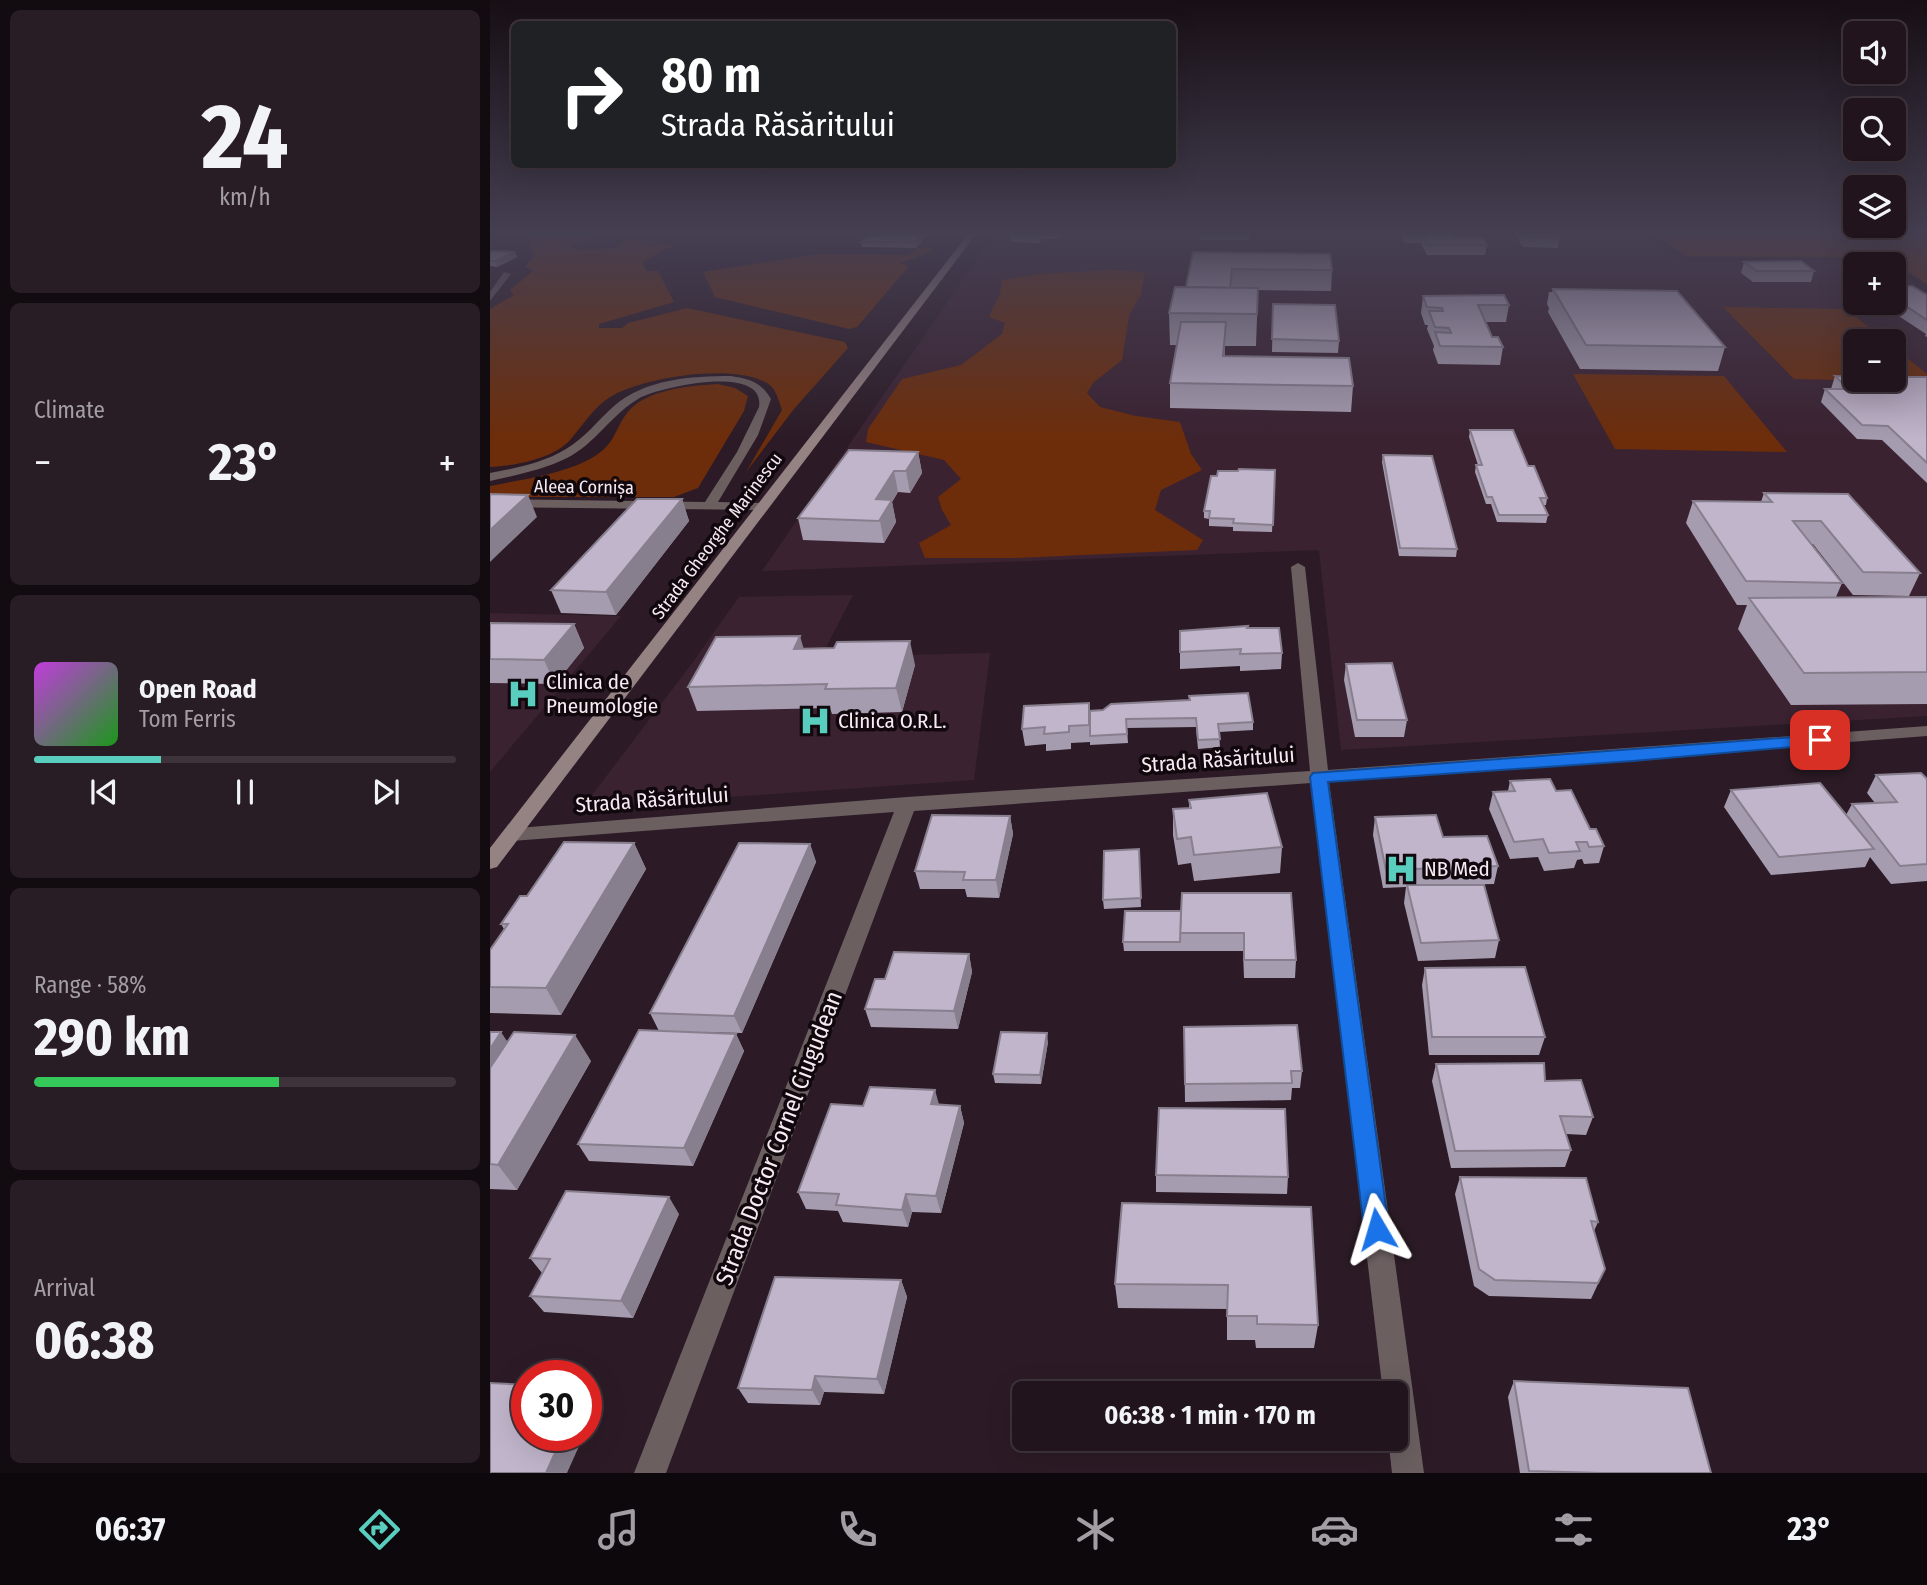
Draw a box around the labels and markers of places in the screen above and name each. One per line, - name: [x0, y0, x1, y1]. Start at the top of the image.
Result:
- place label: Clinica de Pneumologie: [546, 669, 658, 719]
- hospital icon: Clinica de Pneumologie: [506, 677, 540, 711]
- hospital icon: Clinica O.R.L.: [798, 704, 832, 738]
- place label: Clinica O.R.L.: [838, 708, 947, 734]
- pin: [1790, 710, 1850, 770]
- hospital icon: NB Med: [1384, 852, 1418, 886]
- place label: NB Med: [1424, 856, 1490, 882]

